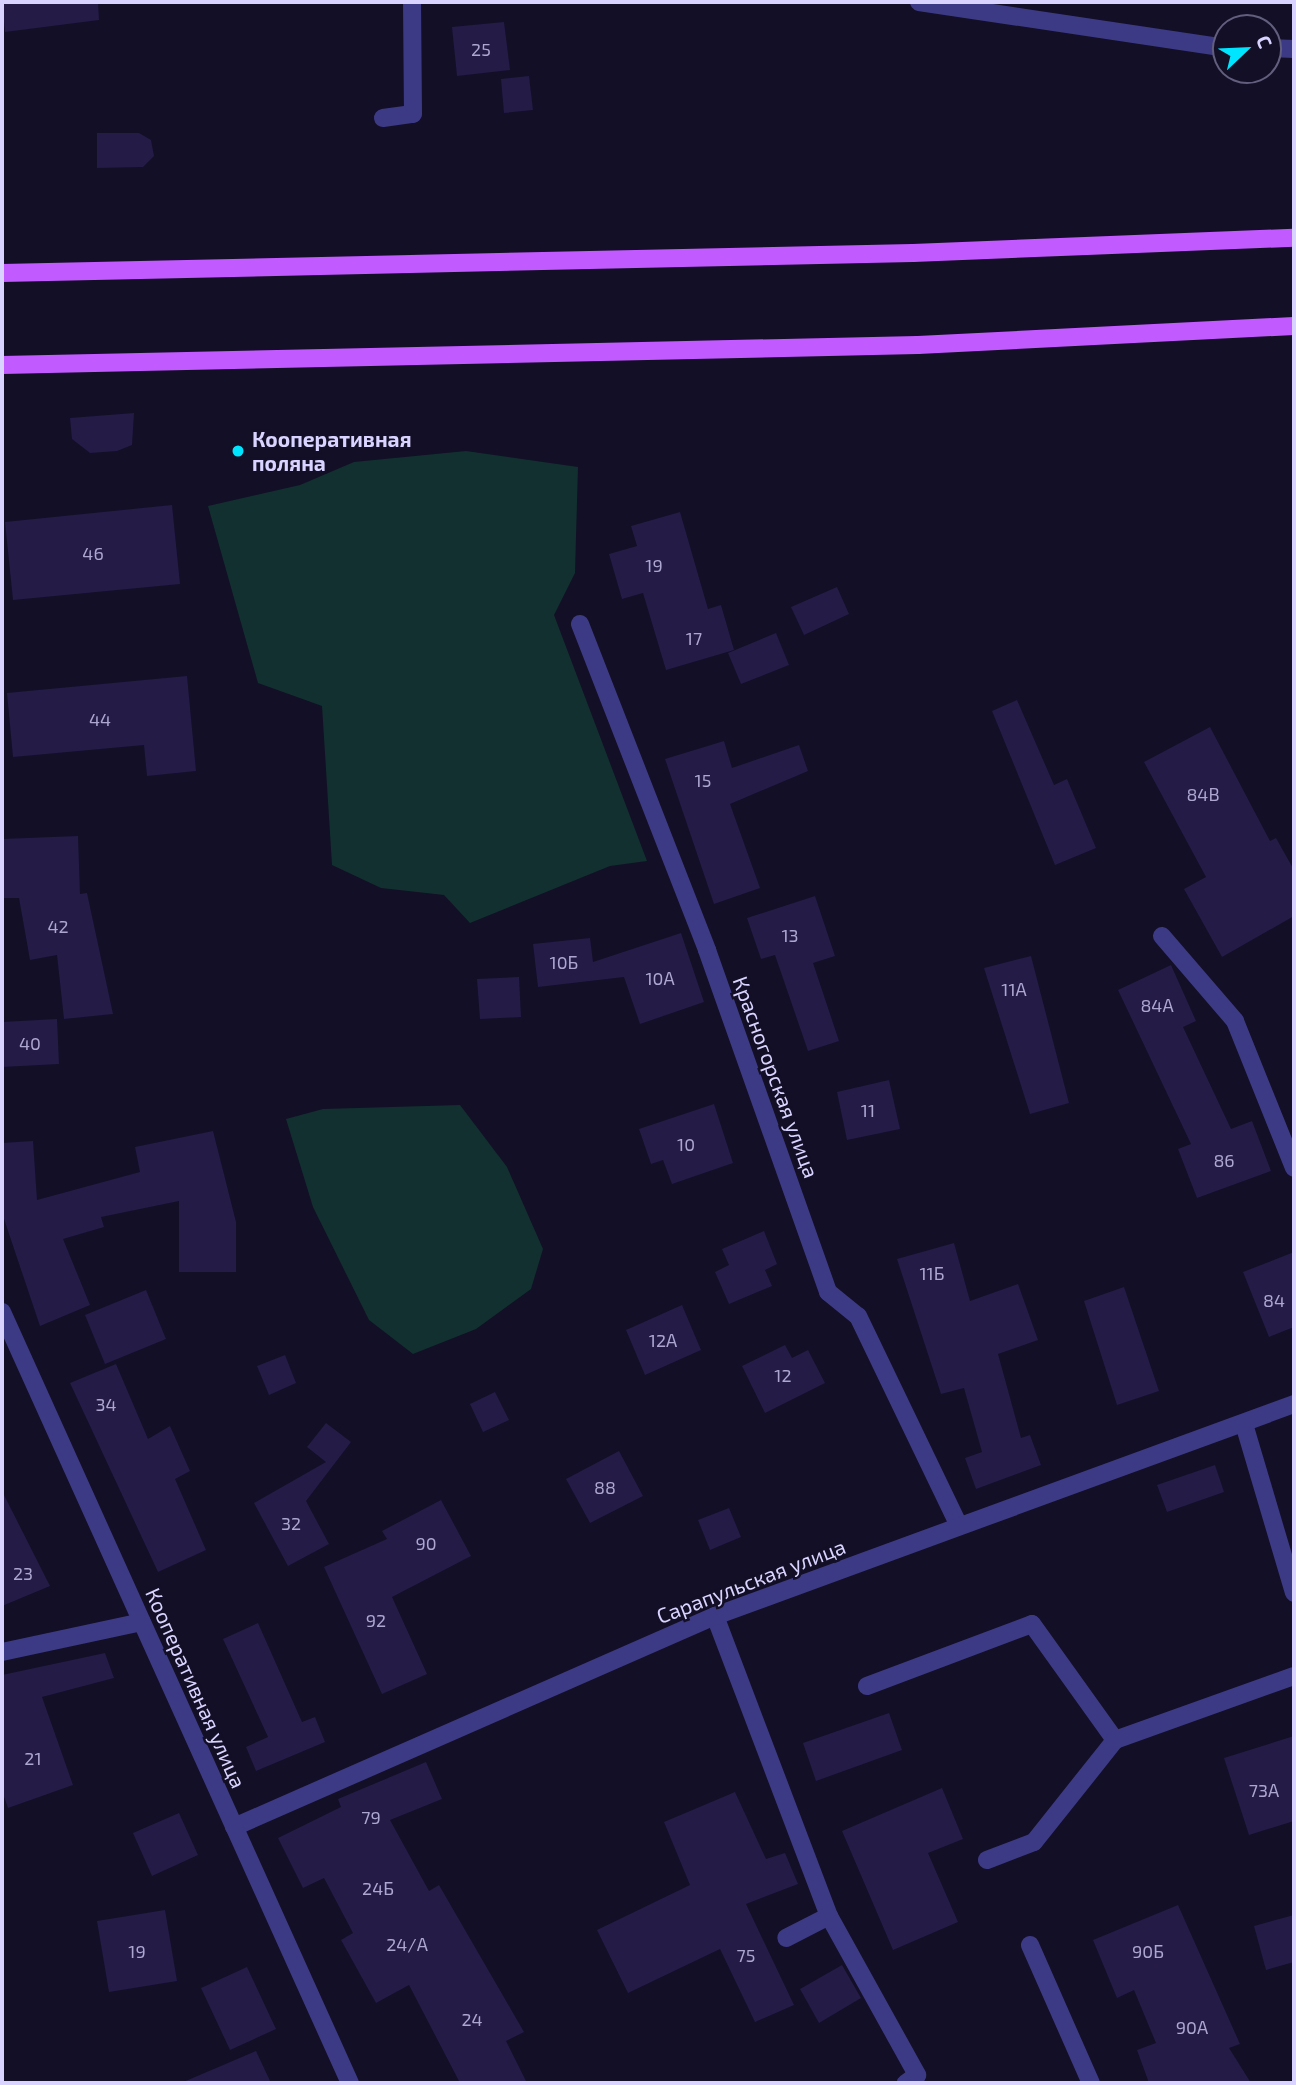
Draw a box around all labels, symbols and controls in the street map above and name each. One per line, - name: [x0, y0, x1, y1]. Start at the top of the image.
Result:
- north arrow: [1212, 14, 1282, 84]
- text: С: [1252, 32, 1278, 51]
- house number: 25: [471, 38, 491, 60]
- place label: Кооперативная поляна: [252, 426, 412, 476]
- marker: Кооперативная поляна: [230, 443, 246, 459]
- house number: 46: [82, 542, 104, 564]
- house number: 19: [645, 554, 663, 576]
- house number: 17: [686, 627, 702, 649]
- house number: 44: [89, 708, 111, 730]
- house number: 15: [695, 769, 711, 791]
- house number: 84В: [1186, 783, 1220, 805]
- house number: 42: [47, 915, 69, 937]
- house number: 13: [781, 924, 799, 946]
- house number: 10Б: [550, 951, 578, 973]
- house number: 10А: [645, 967, 675, 989]
- street label: Красногорская улица: [728, 973, 824, 1181]
- house number: 11А: [1001, 978, 1027, 1000]
- house number: 84А: [1140, 994, 1174, 1016]
- house number: 40: [19, 1032, 41, 1054]
- house number: 11: [861, 1099, 875, 1121]
- house number: 10: [677, 1133, 695, 1155]
- house number: 86: [1213, 1149, 1235, 1171]
- house number: 11Б: [919, 1262, 945, 1284]
- house number: 84: [1263, 1289, 1285, 1311]
- house number: 12А: [649, 1329, 677, 1351]
- house number: 12: [774, 1364, 792, 1386]
- house number: 34: [95, 1393, 117, 1415]
- house number: 88: [594, 1476, 616, 1498]
- house number: 32: [281, 1512, 301, 1534]
- house number: 90: [415, 1532, 437, 1554]
- street label: Сарапульская улица: [653, 1533, 849, 1629]
- house number: 23: [13, 1562, 33, 1584]
- street label: Кооперативная улица: [140, 1584, 252, 1792]
- house number: 92: [366, 1609, 386, 1631]
- house number: 21: [24, 1747, 42, 1769]
- house number: 73А: [1249, 1779, 1279, 1801]
- house number: 79: [361, 1806, 381, 1828]
- house number: 24Б: [362, 1877, 394, 1899]
- house number: 24/А: [386, 1933, 428, 1955]
- house number: 19: [128, 1940, 146, 1962]
- house number: 90Б: [1132, 1940, 1164, 1962]
- house number: 75: [737, 1944, 755, 1966]
- house number: 24: [461, 2008, 483, 2030]
- house number: 90А: [1176, 2016, 1208, 2038]

